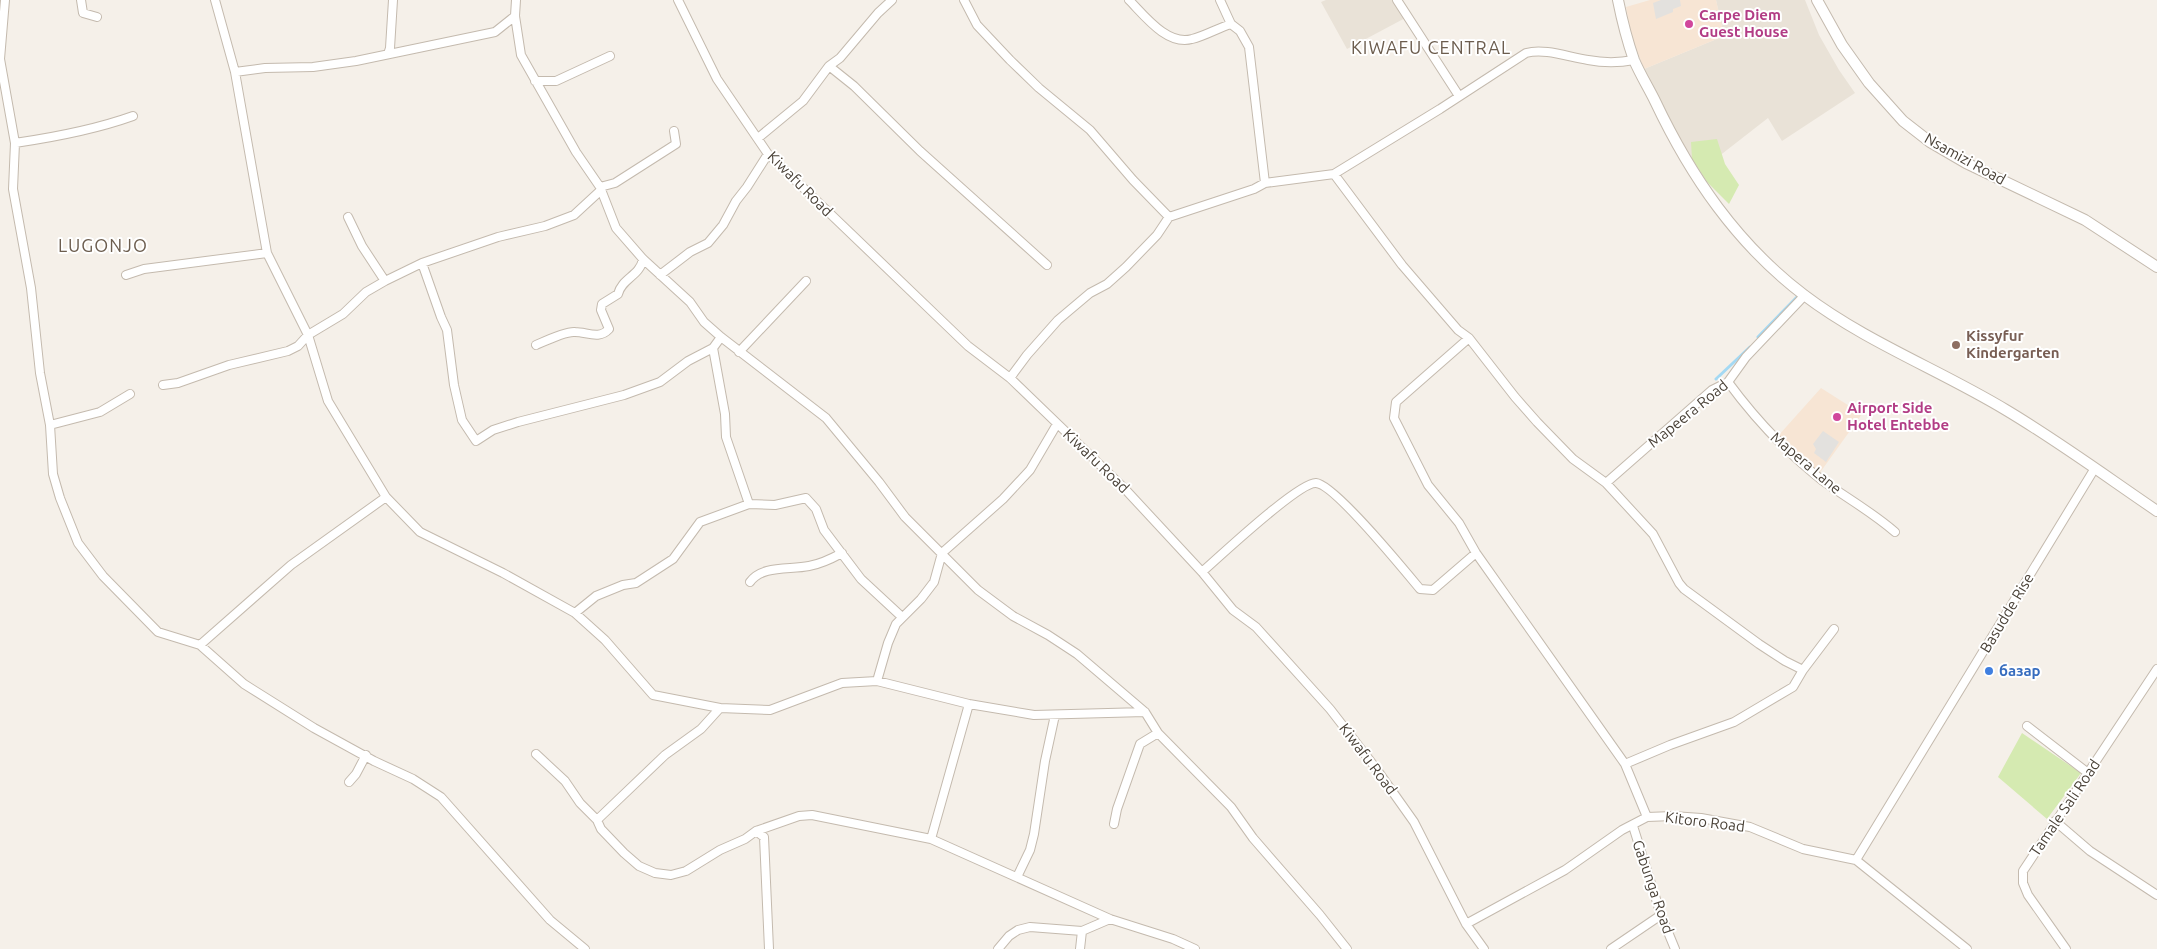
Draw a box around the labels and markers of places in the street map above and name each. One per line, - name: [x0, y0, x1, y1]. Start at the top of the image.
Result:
- place label: Carpe Diem Guest House: [1699, 6, 1788, 40]
- marker: Carpe Diem Guest House: [1683, 18, 1695, 30]
- place label: Kissyfur Kindergarten: [1966, 327, 2060, 361]
- marker: Kissyfur Kindergarten: [1950, 339, 1962, 351]
- place label: Airport Side Hotel Entebbe: [1847, 399, 1949, 433]
- marker: Airport Side Hotel Entebbe: [1831, 411, 1843, 423]
- place label: базар: [1999, 662, 2041, 679]
- marker: базар: [1983, 665, 1995, 677]

